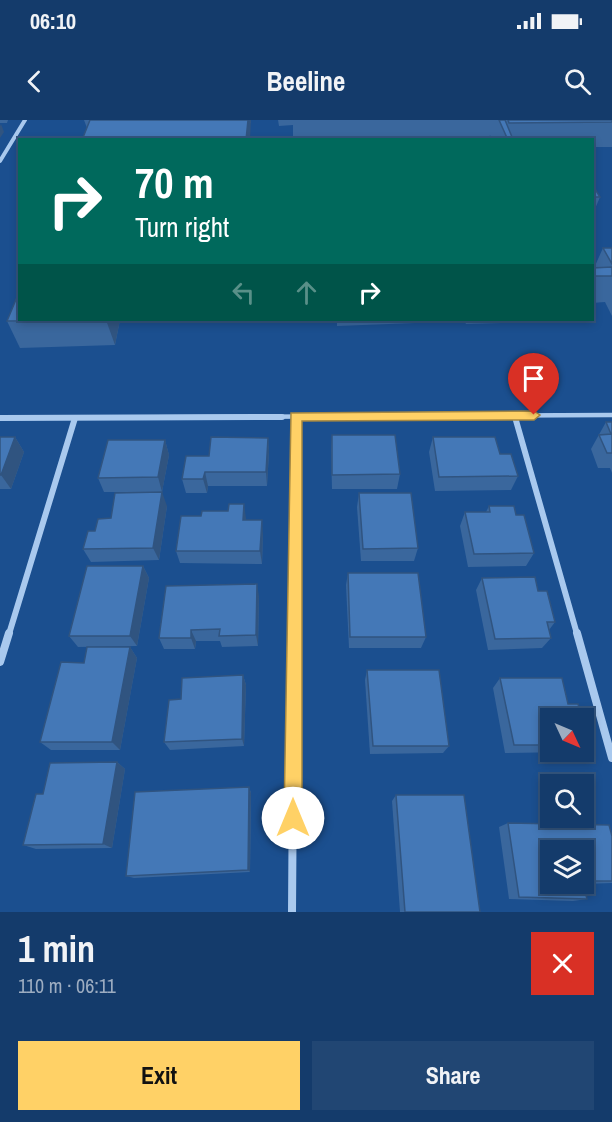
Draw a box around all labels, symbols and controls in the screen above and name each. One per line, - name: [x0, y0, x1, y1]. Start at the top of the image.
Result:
- text: 06:10: [30, 6, 76, 36]
- text: Beeline: [267, 63, 345, 99]
- icon: back: [18, 65, 51, 98]
- icon: search: [561, 65, 594, 98]
- text: 70 m: [135, 155, 214, 211]
- icon: right: [36, 162, 114, 240]
- text: Turn right: [135, 209, 229, 245]
- icon: left: [227, 276, 260, 309]
- icon: ahead: [290, 276, 323, 309]
- icon: right: [353, 276, 386, 309]
- pin: [508, 353, 559, 415]
- icon: arrive: [517, 362, 550, 395]
- north arrow: [540, 708, 594, 762]
- map controls: [540, 708, 594, 894]
- button: search: [540, 774, 594, 828]
- position arrow: [261, 786, 325, 850]
- button: layers: [540, 840, 594, 894]
- text: 1 min: [18, 925, 95, 973]
- button: close: [531, 932, 594, 995]
- text: 110 m · 06:11: [18, 972, 116, 999]
- button: Exit: [18, 1041, 300, 1110]
- button: Share: [312, 1041, 594, 1110]

